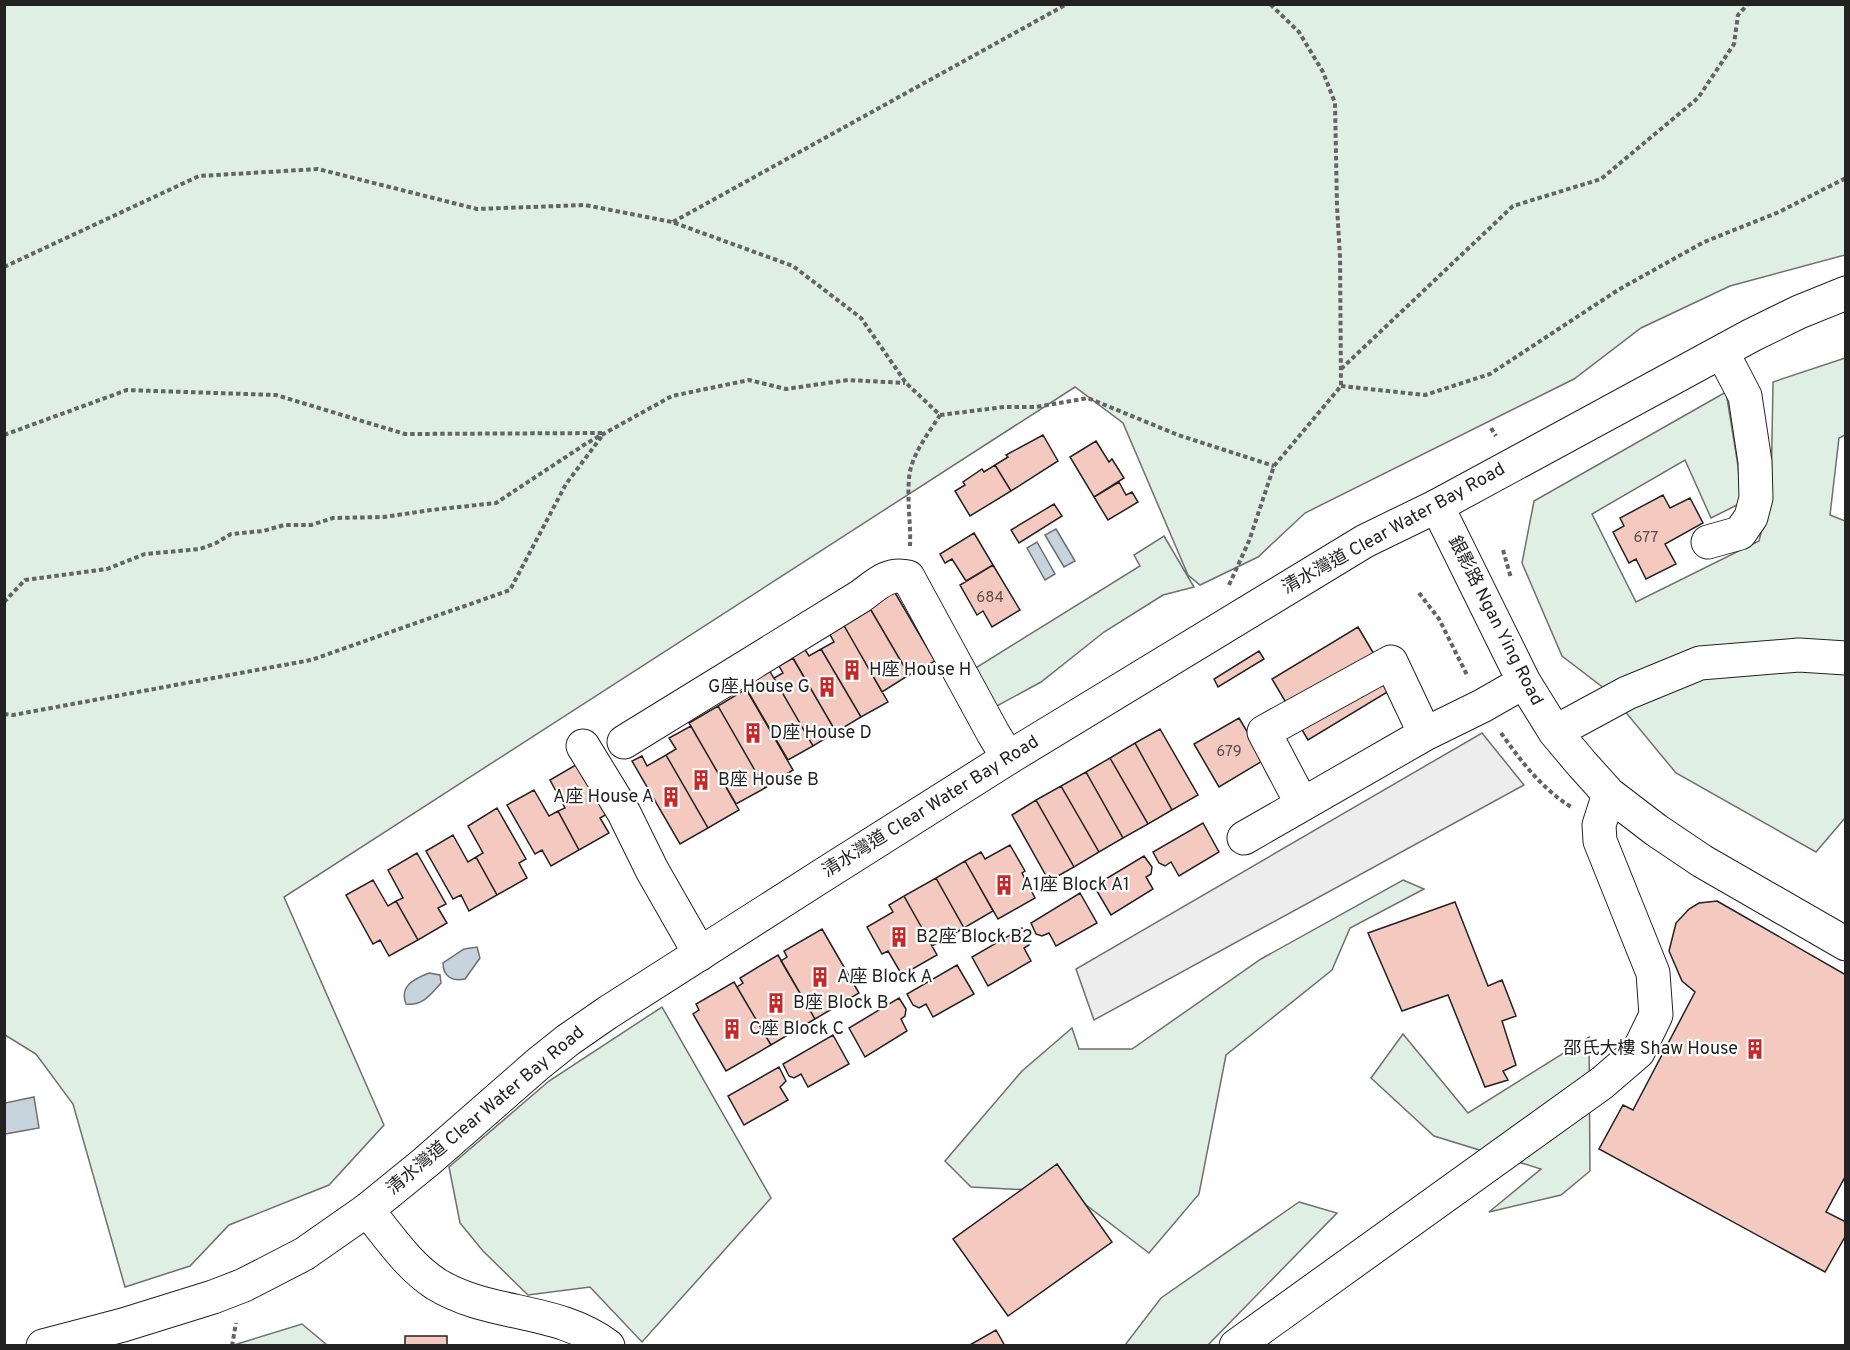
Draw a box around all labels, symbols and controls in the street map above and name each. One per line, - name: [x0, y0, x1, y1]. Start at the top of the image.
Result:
- street label: 清水灣道 Clear Water Bay Road: [1279, 458, 1509, 600]
- house number: 677: [1634, 529, 1659, 548]
- street label: 銀影路 Ngan Ying Road: [1442, 532, 1548, 710]
- house number: 684: [976, 589, 1004, 608]
- building icon: H座 House H: [840, 658, 864, 682]
- place label: H座 House H: [869, 659, 971, 682]
- building icon: G座 House G: [815, 675, 839, 699]
- place label: G座 House G: [708, 676, 810, 699]
- building icon: D座 House D: [741, 721, 765, 745]
- place label: D座 House D: [770, 722, 872, 745]
- street label: 清水灣道 Clear Water Bay Road: [818, 731, 1044, 883]
- house number: 679: [1216, 743, 1242, 762]
- building icon: B座 House B: [689, 768, 713, 792]
- place label: B座 House B: [718, 769, 819, 792]
- building icon: A座 House A: [659, 785, 683, 809]
- place label: A座 House A: [553, 786, 654, 809]
- building icon: A1座 Block A1: [992, 873, 1016, 897]
- place label: A1座 Block A1: [1021, 874, 1130, 897]
- building icon: B2座 Block B2: [887, 925, 911, 949]
- place label: B2座 Block B2: [916, 926, 1033, 949]
- building icon: A座 Block A: [808, 965, 832, 989]
- place label: A座 Block A: [837, 966, 933, 989]
- building icon: B座 Block B: [764, 991, 788, 1015]
- place label: B座 Block B: [793, 992, 889, 1015]
- building icon: C座 Block C: [720, 1017, 744, 1041]
- place label: C座 Block C: [749, 1018, 844, 1041]
- street label: 清水灣道 Clear Water Bay Road: [382, 1021, 590, 1201]
- building icon: 邵氏大樓 Shaw House: [1743, 1037, 1767, 1061]
- place label: 邵氏大樓 Shaw House: [1564, 1038, 1738, 1061]

